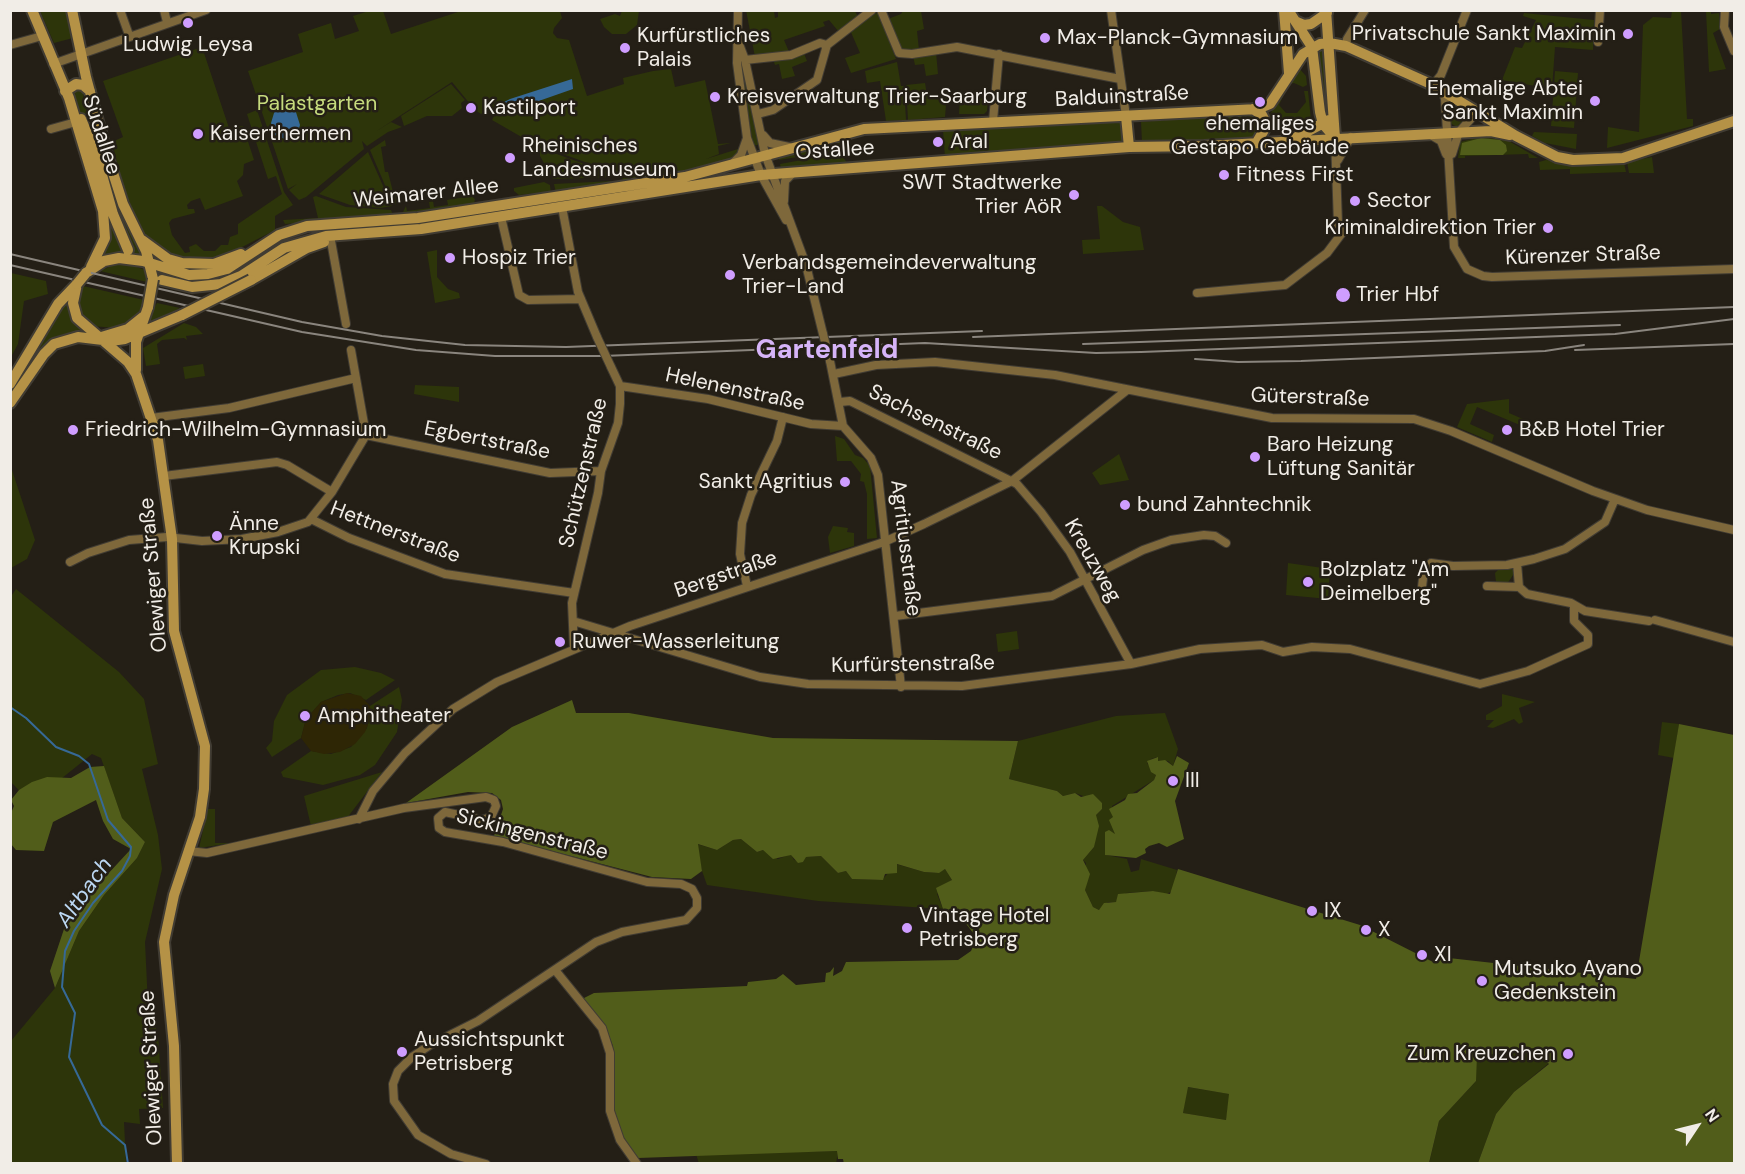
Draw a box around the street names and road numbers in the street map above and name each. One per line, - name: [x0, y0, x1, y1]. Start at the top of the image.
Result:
- street label: Balduinstraße: [1054, 81, 1190, 113]
- street label: Südallee: [76, 92, 126, 178]
- street label: Ostallee: [795, 136, 875, 166]
- street label: Weimarer Allee: [352, 174, 500, 214]
- street label: Kürenzer Straße: [1505, 241, 1661, 271]
- street label: Helenenstraße: [663, 363, 807, 417]
- street label: Sachsenstraße: [864, 380, 1006, 466]
- street label: Güterstraße: [1250, 383, 1370, 413]
- street label: Schützenstraße: [554, 396, 614, 550]
- street label: Egbertstraße: [422, 416, 552, 466]
- street label: Agritiusstraße: [884, 478, 926, 618]
- street label: Olewiger Straße: [135, 497, 173, 653]
- street label: Hettnerstraße: [326, 497, 464, 569]
- street label: Kreuzweg: [1058, 515, 1126, 607]
- street label: Bergstraße: [671, 546, 781, 604]
- street label: Kurfürstenstraße: [831, 651, 995, 679]
- street label: Sickingenstraße: [454, 804, 610, 866]
- street label: Olewiger Straße: [135, 990, 169, 1146]

